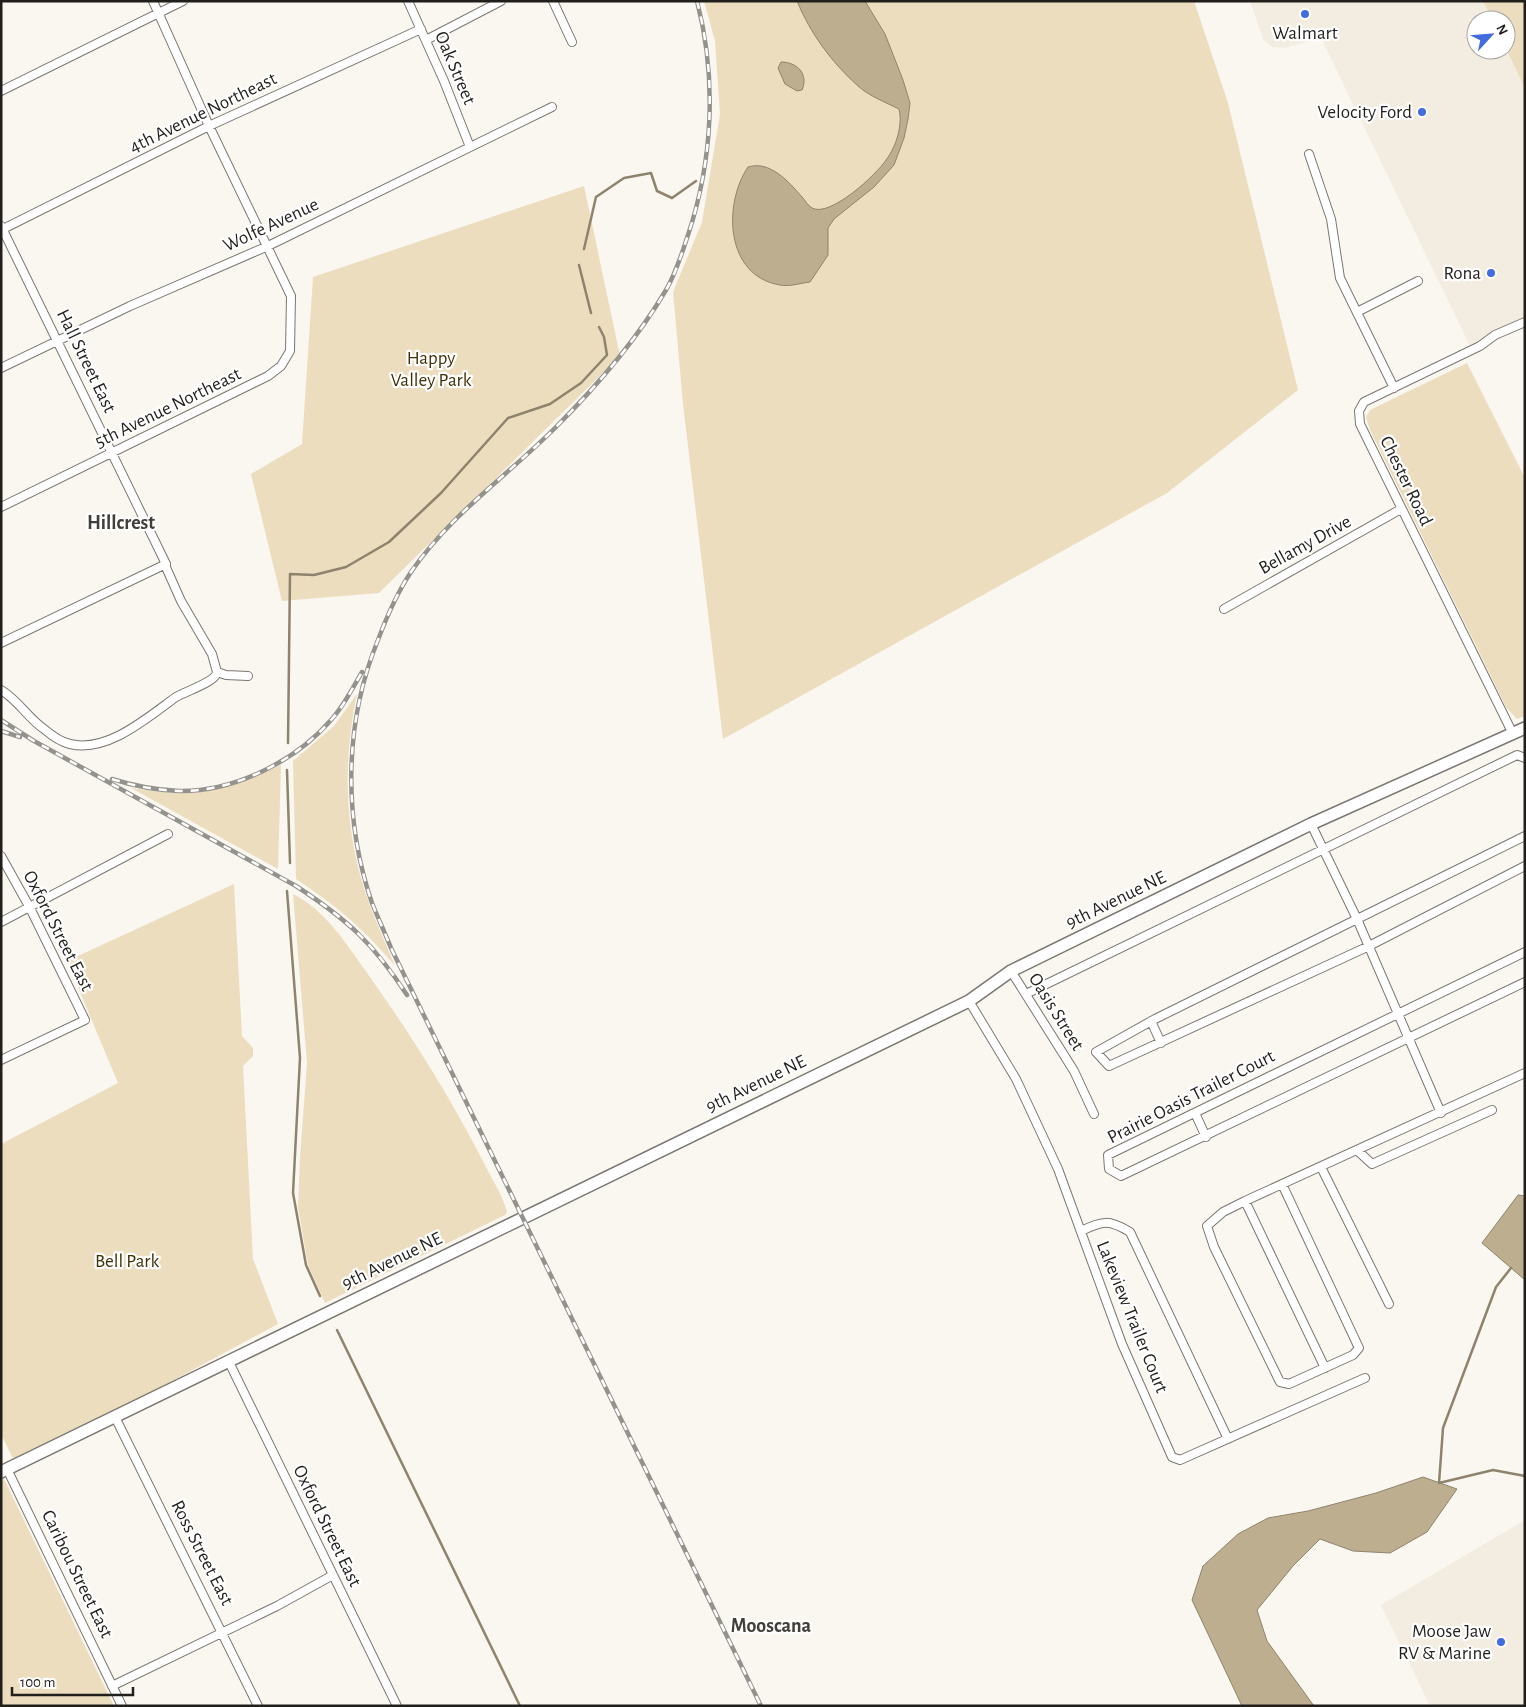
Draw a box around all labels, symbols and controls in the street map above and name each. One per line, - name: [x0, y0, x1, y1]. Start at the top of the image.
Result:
- marker: Walmart: [1299, 8, 1311, 20]
- north arrow: [1466, 10, 1516, 60]
- text: N: [1493, 22, 1510, 37]
- place label: Walmart: [1272, 24, 1338, 43]
- street label: Oak Street: [431, 29, 479, 107]
- street label: 4th Avenue Northeast: [126, 69, 280, 157]
- place label: Velocity Ford: [1317, 103, 1412, 122]
- marker: Velocity Ford: [1416, 106, 1428, 118]
- street label: Wolfe Avenue: [220, 195, 322, 255]
- place label: Rona: [1443, 264, 1481, 283]
- marker: Rona: [1485, 267, 1497, 279]
- street label: Hall Street East: [53, 306, 119, 416]
- park label: Happy Valley Park: [391, 349, 472, 390]
- street label: 5th Avenue Northeast: [92, 364, 244, 452]
- street label: Chester Road: [1376, 433, 1436, 529]
- street label: Bellamy Drive: [1256, 512, 1354, 578]
- district label: Hillcrest: [87, 513, 155, 533]
- street label: Oxford Street East: [19, 868, 97, 994]
- street label: 9th Avenue NE: [1063, 868, 1169, 932]
- street label: Oasis Street: [1025, 970, 1087, 1054]
- street label: Prairie Oasis Trailer Court: [1104, 1047, 1278, 1147]
- street label: 9th Avenue NE: [703, 1052, 809, 1116]
- street label: 9th Avenue NE: [339, 1229, 445, 1293]
- street label: Lakeview Trailer Court: [1093, 1238, 1171, 1396]
- park label: Bell Park: [95, 1252, 159, 1271]
- street label: Oxford Street East: [289, 1462, 365, 1590]
- street label: Ross Street East: [167, 1497, 237, 1609]
- street label: Caribou Street East: [38, 1507, 116, 1641]
- district label: Mooscana: [731, 1616, 812, 1636]
- place label: Moose Jaw RV & Marine: [1398, 1622, 1491, 1663]
- marker: Moose Jaw RV & Marine: [1495, 1636, 1507, 1648]
- scale bar: [12, 1664, 134, 1696]
- text: 100 m: [20, 1675, 55, 1690]

